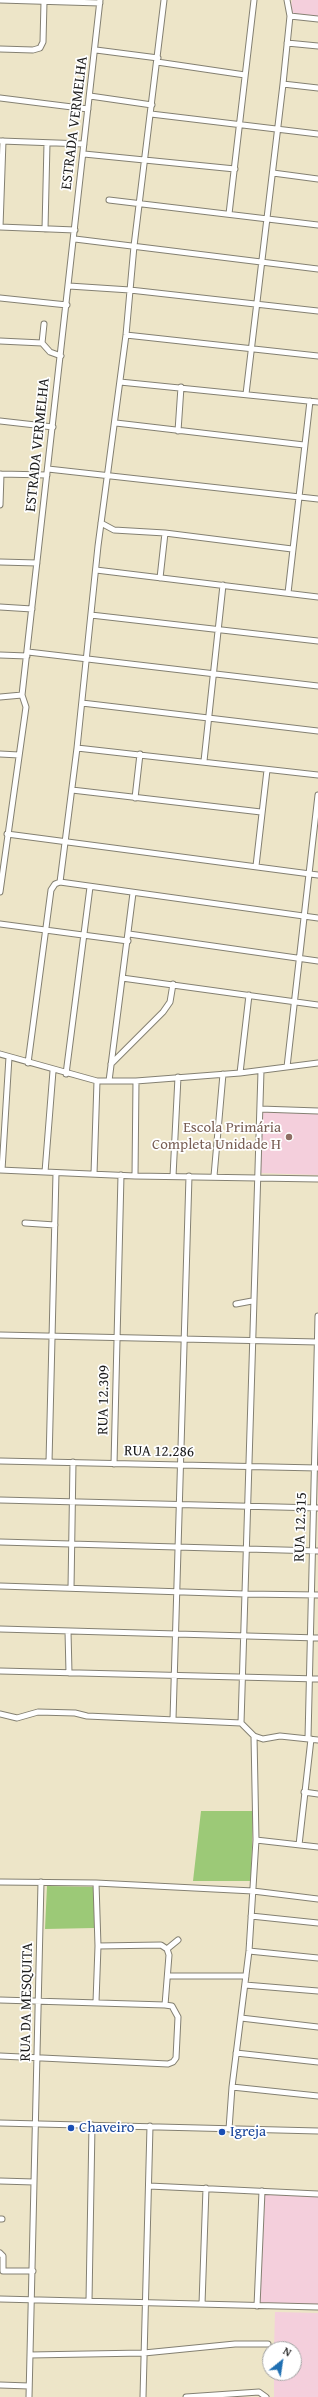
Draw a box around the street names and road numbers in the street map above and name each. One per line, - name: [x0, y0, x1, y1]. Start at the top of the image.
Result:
- street label: ESTRADA VERMELHA: [58, 55, 92, 191]
- street label: ESTRADA VERMELHA: [22, 377, 54, 513]
- street label: RUA 12.309: [94, 1365, 114, 1435]
- street label: RUA 12.286: [124, 1442, 194, 1462]
- street label: RUA 12.315: [291, 1492, 311, 1562]
- street label: RUA DA MESQUITA: [17, 1943, 37, 2061]

